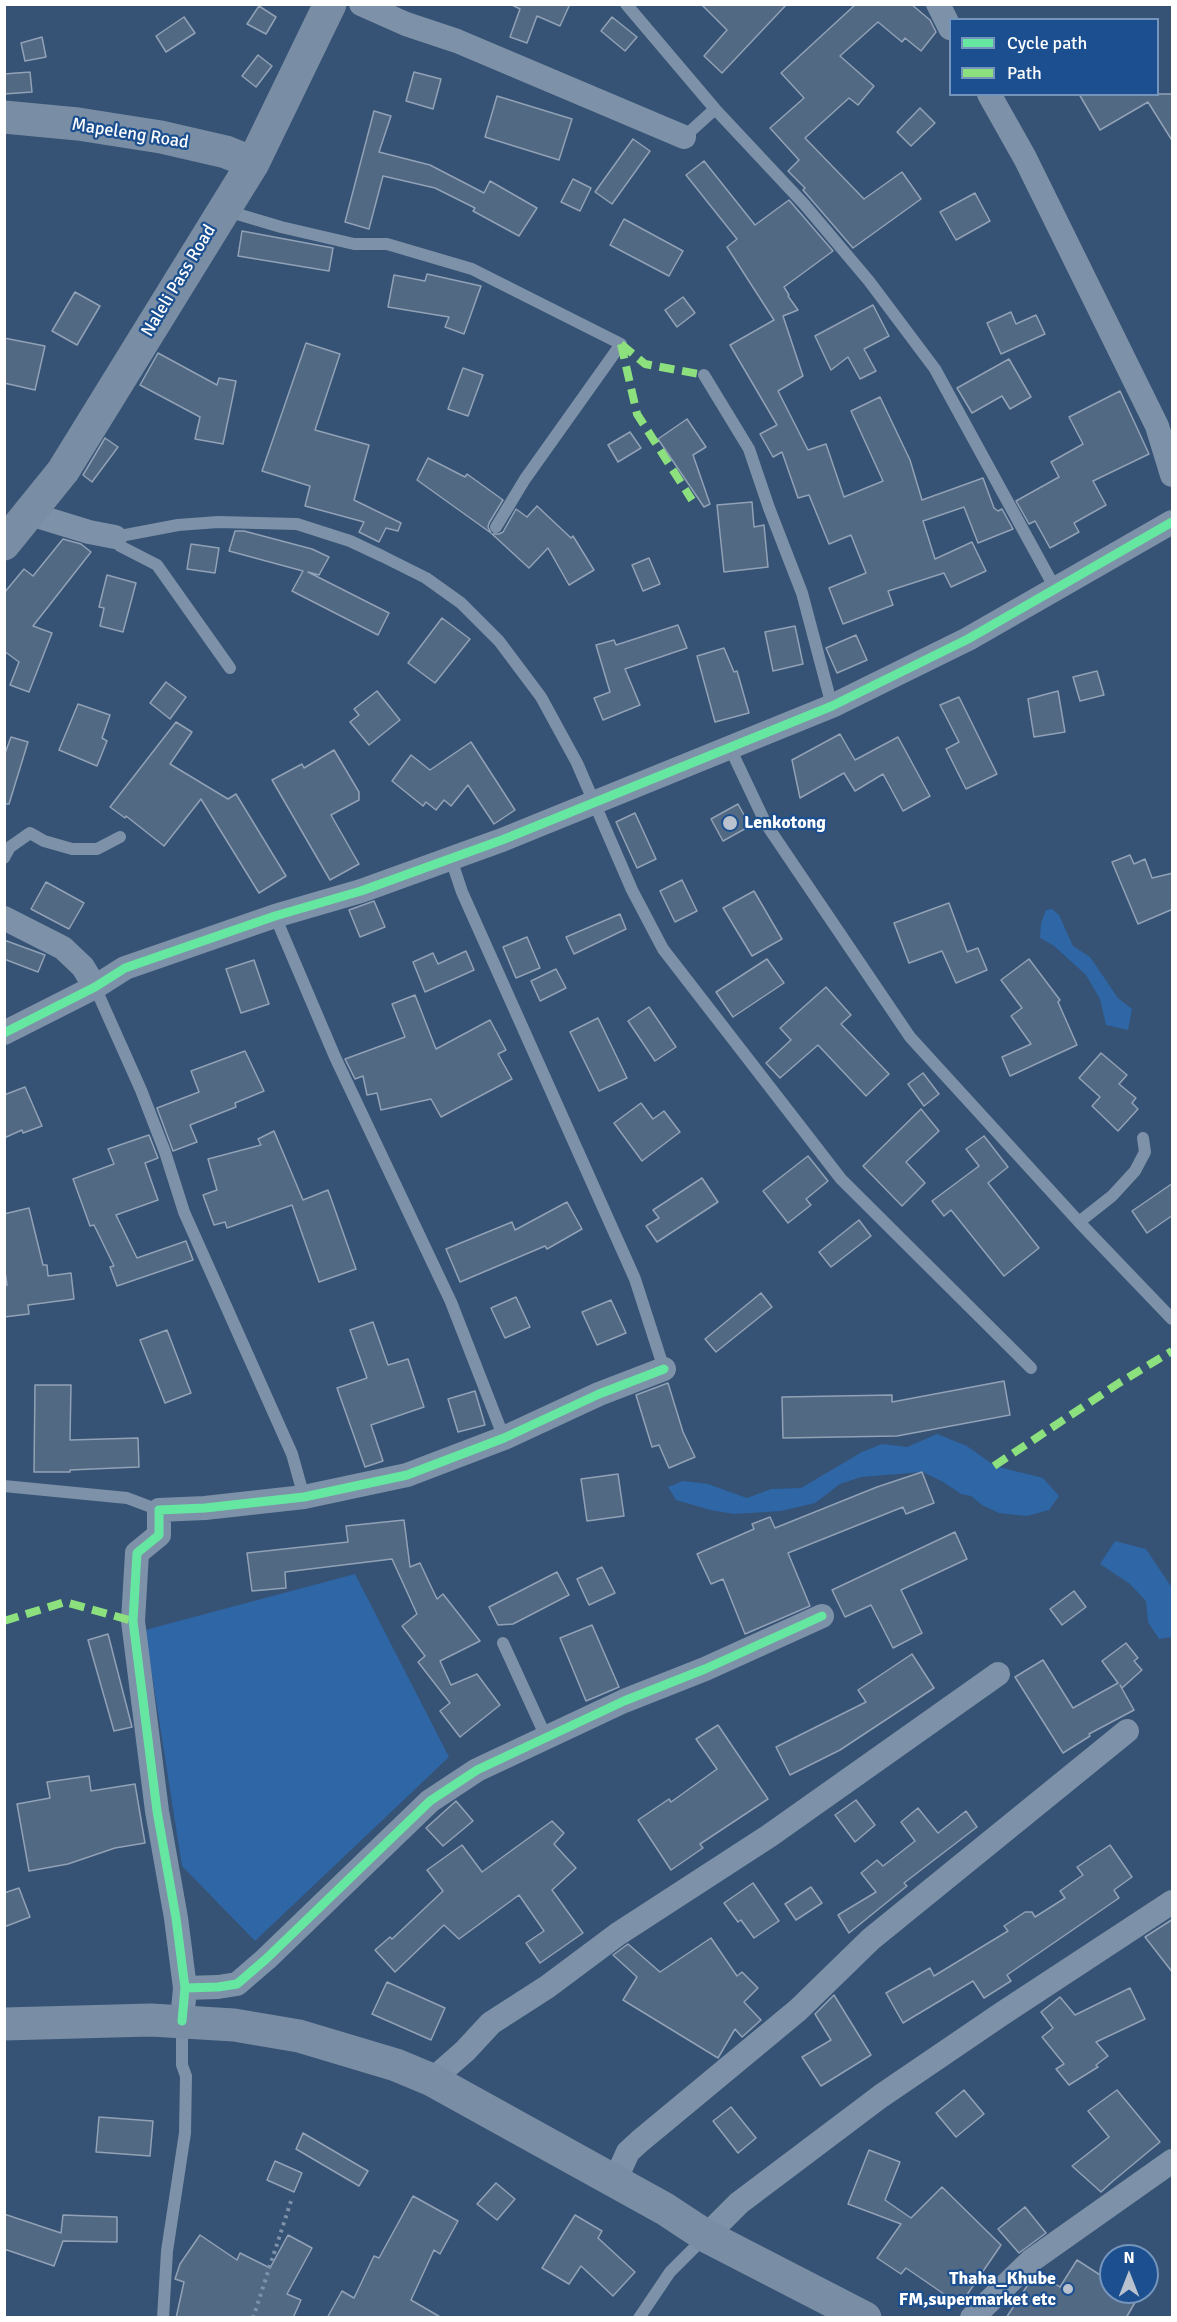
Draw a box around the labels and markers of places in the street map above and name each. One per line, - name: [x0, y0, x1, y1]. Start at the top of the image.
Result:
- place label: Lenkotong: [744, 812, 826, 834]
- marker: Lenkotong: [721, 814, 739, 832]
- place label: Thaha_Khube FM,supermarket etc: [899, 2268, 1056, 2310]
- marker: Thaha_Khube FM,supermarket etc: [1061, 2282, 1075, 2296]

